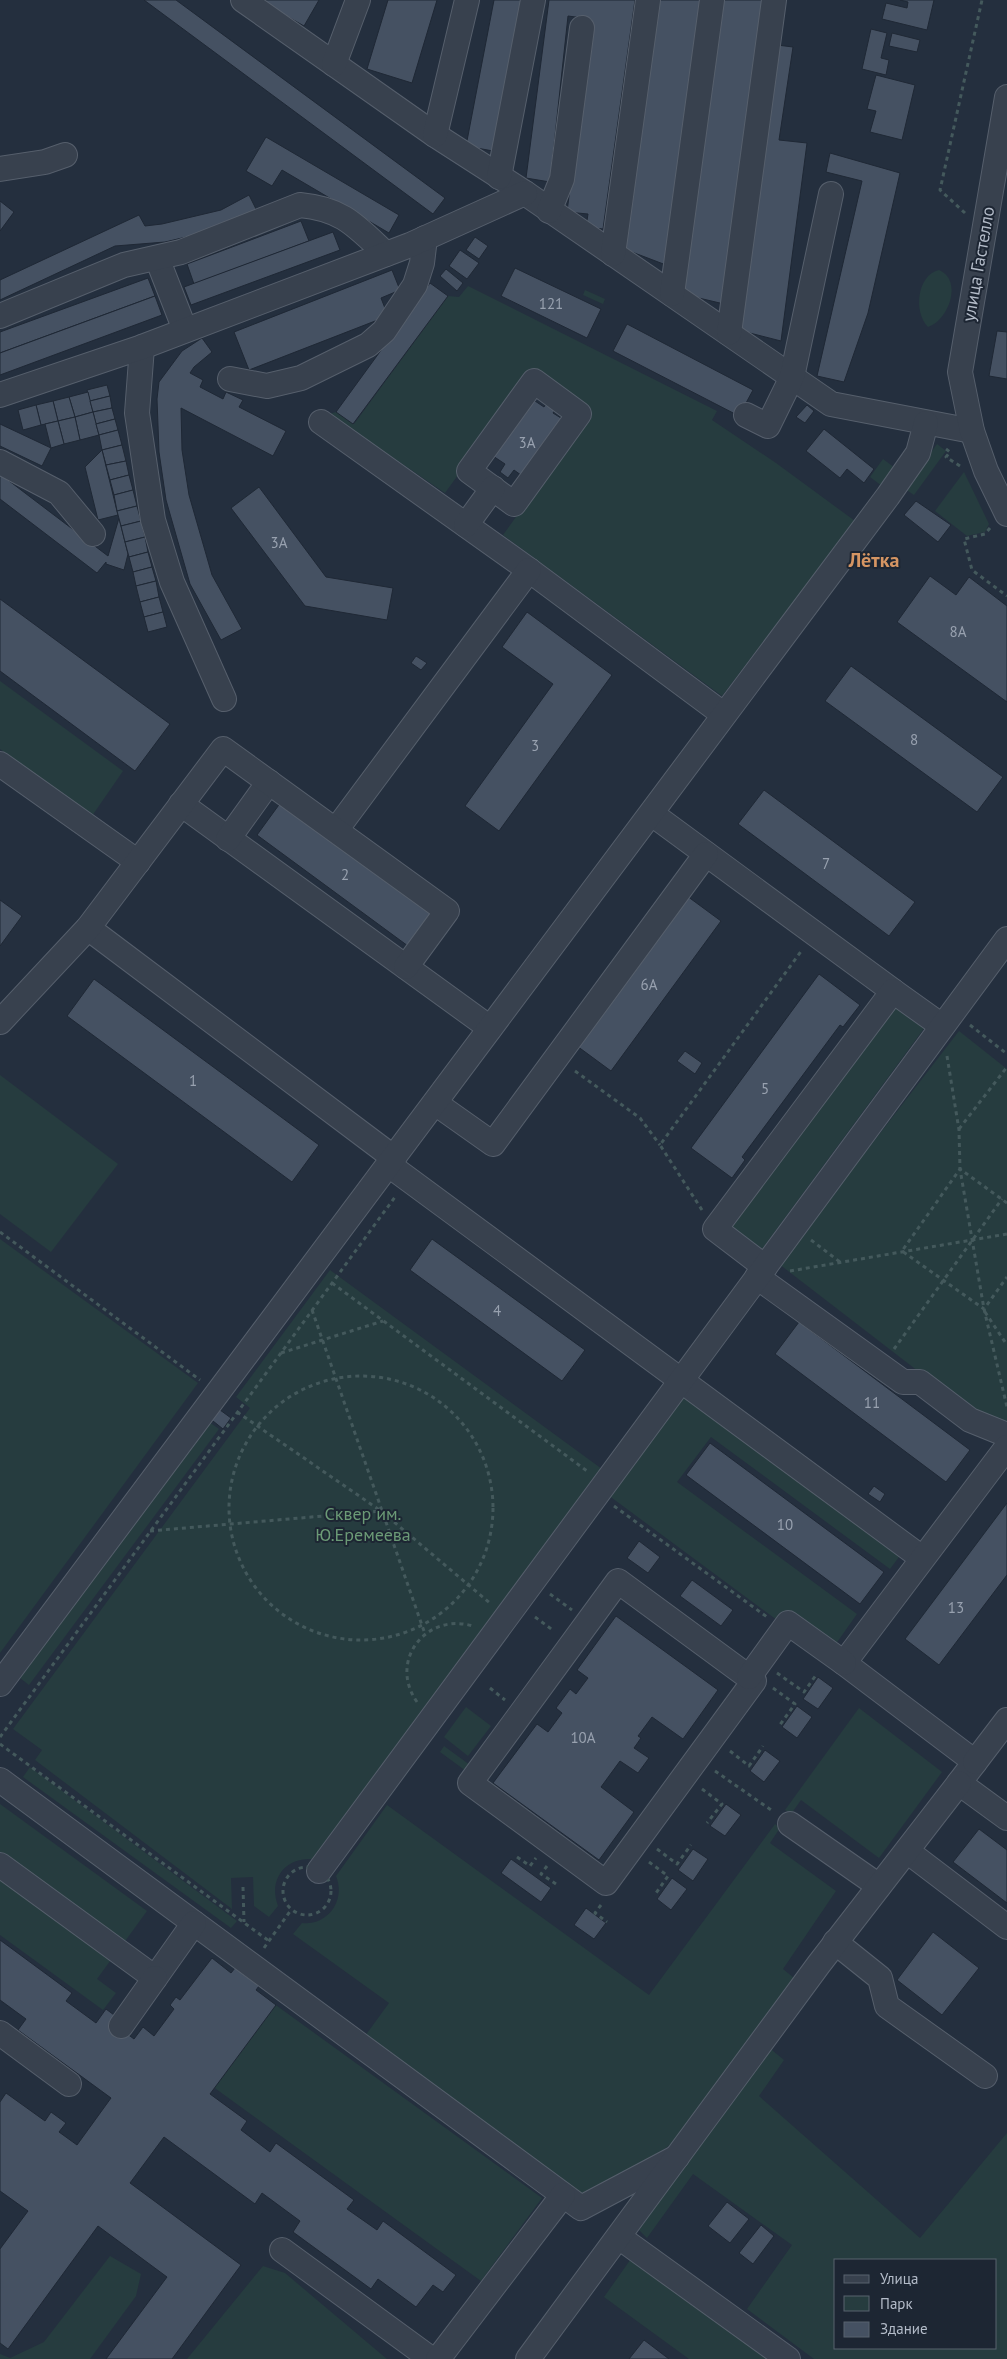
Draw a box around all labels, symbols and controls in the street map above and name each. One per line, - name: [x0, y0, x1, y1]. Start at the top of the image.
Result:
- street label: улица Гастелло: [957, 205, 999, 323]
- house number: 121: [539, 294, 563, 313]
- house number: 3А: [519, 433, 536, 452]
- house number: 3А: [271, 533, 288, 552]
- district label: Лётка: [848, 547, 899, 573]
- house number: 8А: [950, 622, 967, 641]
- house number: 8: [910, 730, 918, 749]
- house number: 3: [531, 736, 539, 755]
- house number: 7: [822, 854, 830, 873]
- house number: 2: [341, 865, 349, 884]
- house number: 6А: [641, 975, 658, 994]
- house number: 1: [189, 1071, 197, 1090]
- house number: 5: [761, 1079, 769, 1098]
- house number: 4: [493, 1301, 501, 1320]
- house number: 11: [864, 1393, 880, 1412]
- park label: Сквер им. Ю.Еремеева: [315, 1502, 411, 1546]
- house number: 10: [777, 1515, 793, 1534]
- house number: 13: [948, 1598, 964, 1617]
- house number: 10А: [570, 1728, 596, 1747]
- legend: [834, 2259, 997, 2349]
- text: Улица: [880, 2269, 918, 2288]
- text: Парк: [880, 2294, 913, 2313]
- text: Здание: [880, 2319, 928, 2338]

